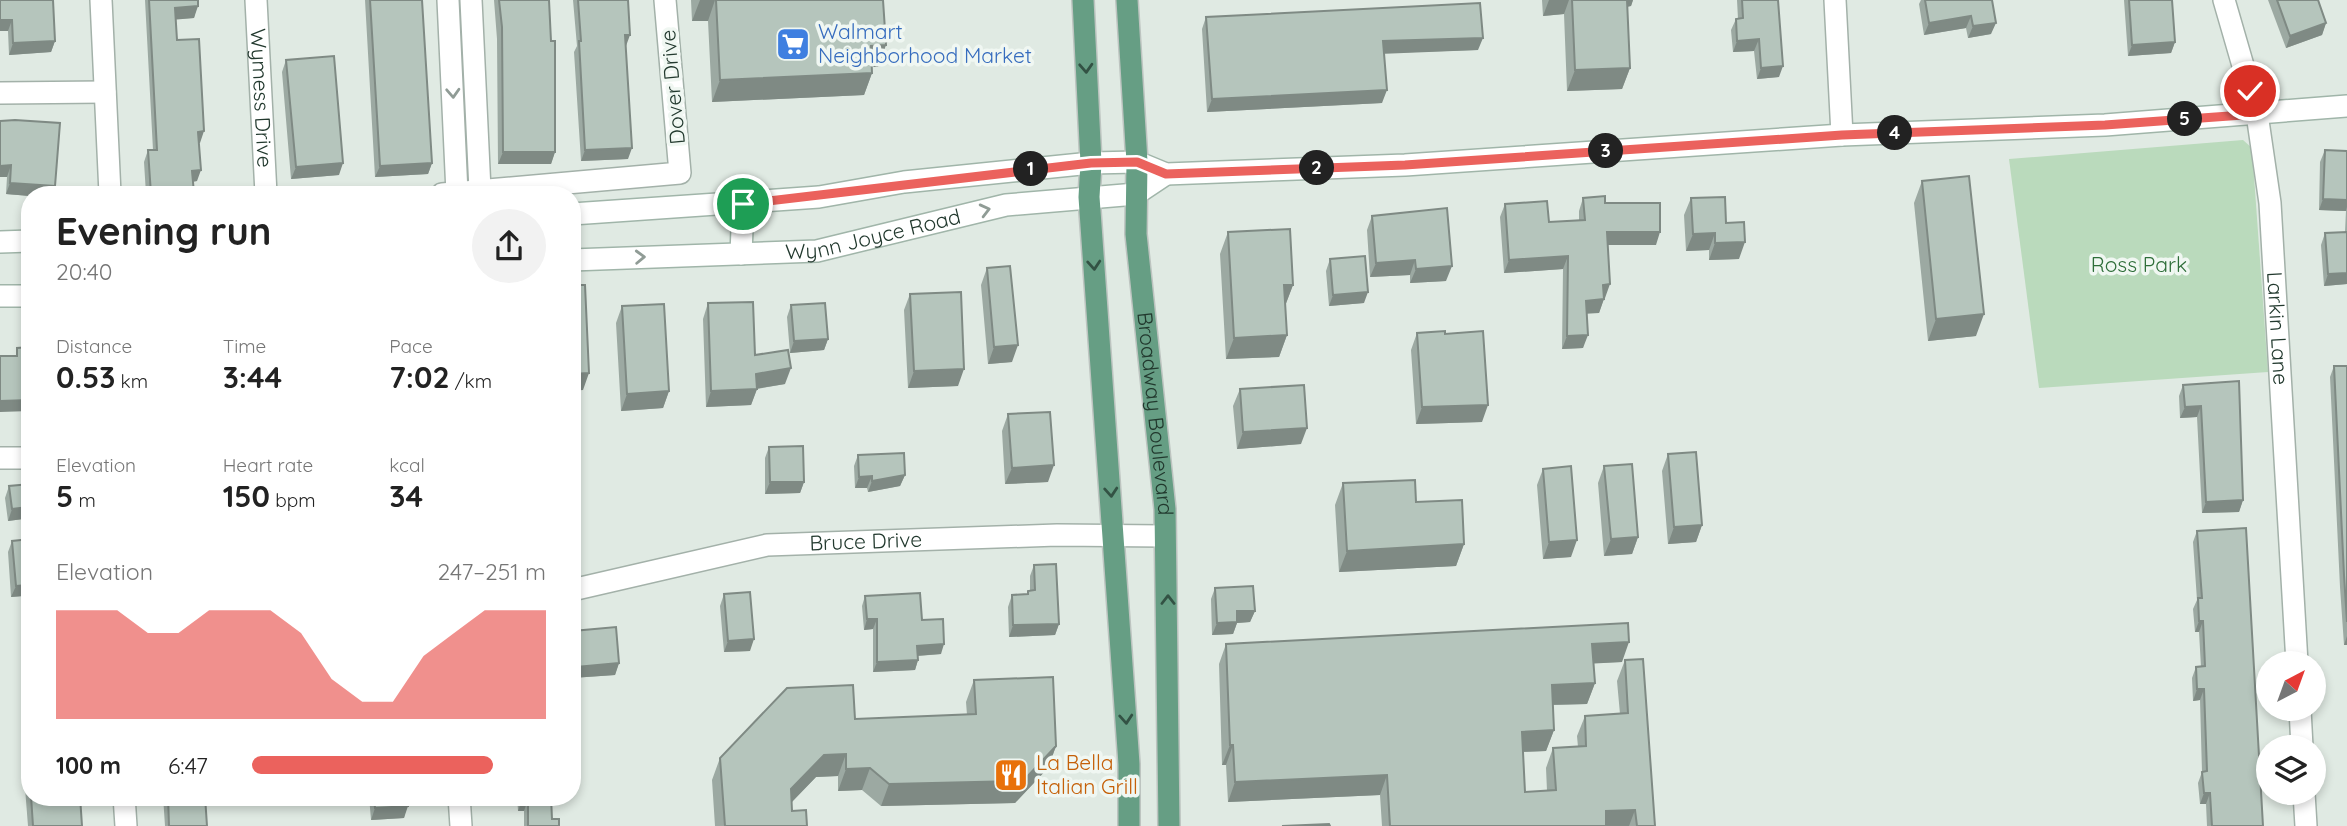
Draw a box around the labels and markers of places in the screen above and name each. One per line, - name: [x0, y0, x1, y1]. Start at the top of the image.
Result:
- place label: Walmart Neighborhood Market: [818, 18, 1032, 68]
- supermarket icon: Walmart Neighborhood Market: [774, 25, 812, 63]
- pin: [2220, 61, 2280, 121]
- pin: 5: [2168, 102, 2202, 136]
- pin: 4: [1878, 116, 1912, 150]
- pin: 3: [1588, 134, 1624, 168]
- pin: 2: [1300, 150, 1334, 186]
- pin: 1: [1014, 152, 1048, 186]
- pin: [713, 174, 773, 234]
- place label: La Bella Italian Grill: [1036, 749, 1138, 799]
- restaurant icon: La Bella Italian Grill: [992, 756, 1030, 794]

